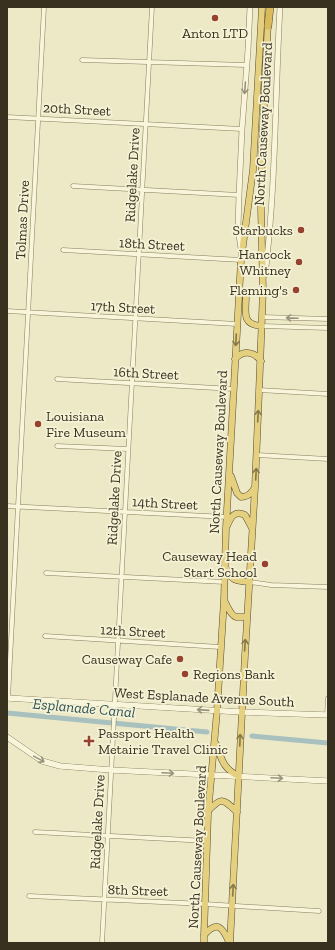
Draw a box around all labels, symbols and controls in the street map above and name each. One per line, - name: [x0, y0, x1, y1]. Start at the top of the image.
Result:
- marker: Anton LTD: [210, 13, 220, 23]
- place label: Anton LTD: [182, 25, 248, 42]
- street label: North Causeway Boulevard: [251, 42, 276, 206]
- one-way arrow: [241, 81, 248, 94]
- street label: 20th Street: [42, 99, 112, 120]
- street label: Ridgelake Drive: [122, 127, 143, 223]
- street label: Tolmas Drive: [12, 179, 33, 260]
- place label: Starbucks: [232, 222, 293, 239]
- marker: Starbucks: [296, 225, 306, 235]
- street label: 18th Street: [119, 234, 186, 255]
- place label: Hancock Whitney: [238, 246, 292, 279]
- marker: Hancock Whitney: [294, 257, 304, 267]
- place label: Fleming's: [229, 282, 288, 299]
- marker: Fleming's: [291, 285, 301, 295]
- street label: 17th Street: [90, 297, 157, 318]
- one-way arrow: [286, 314, 299, 322]
- one-way arrow: [233, 333, 240, 346]
- street label: 16th Street: [113, 363, 180, 384]
- street label: North Causeway Boulevard: [206, 370, 231, 534]
- place label: Louisiana Fire Museum: [46, 408, 126, 441]
- one-way arrow: [255, 410, 262, 423]
- marker: Louisiana Fire Museum: [33, 419, 43, 429]
- street label: Ridgelake Drive: [104, 450, 125, 546]
- one-way arrow: [252, 468, 259, 481]
- street label: 14th Street: [132, 493, 199, 514]
- place label: Causeway Head Start School: [162, 548, 257, 581]
- marker: Causeway Head Start School: [260, 559, 270, 569]
- street label: 12th Street: [100, 621, 167, 642]
- one-way arrow: [242, 639, 249, 652]
- place label: Causeway Cafe: [82, 651, 172, 668]
- marker: Causeway Cafe: [175, 654, 185, 664]
- place label: Regions Bank: [193, 666, 275, 683]
- marker: Regions Bank: [180, 669, 190, 679]
- street label: West Esplanade Avenue South: [113, 684, 295, 711]
- water label: Esplanade Canal: [32, 695, 136, 721]
- one-way arrow: [197, 706, 210, 714]
- place label: Passport Health Metairie Travel Clinic: [98, 725, 228, 758]
- one-way arrow: [236, 734, 244, 747]
- marker: Passport Health Metairie Travel Clinic: [83, 735, 95, 747]
- one-way arrow: [33, 755, 45, 763]
- street label: North Causeway Boulevard: [185, 765, 210, 929]
- one-way arrow: [161, 769, 174, 776]
- street label: Ridgelake Drive: [87, 774, 108, 870]
- one-way arrow: [270, 775, 283, 782]
- street label: 8th Street: [107, 881, 169, 900]
- one-way arrow: [229, 884, 236, 897]

